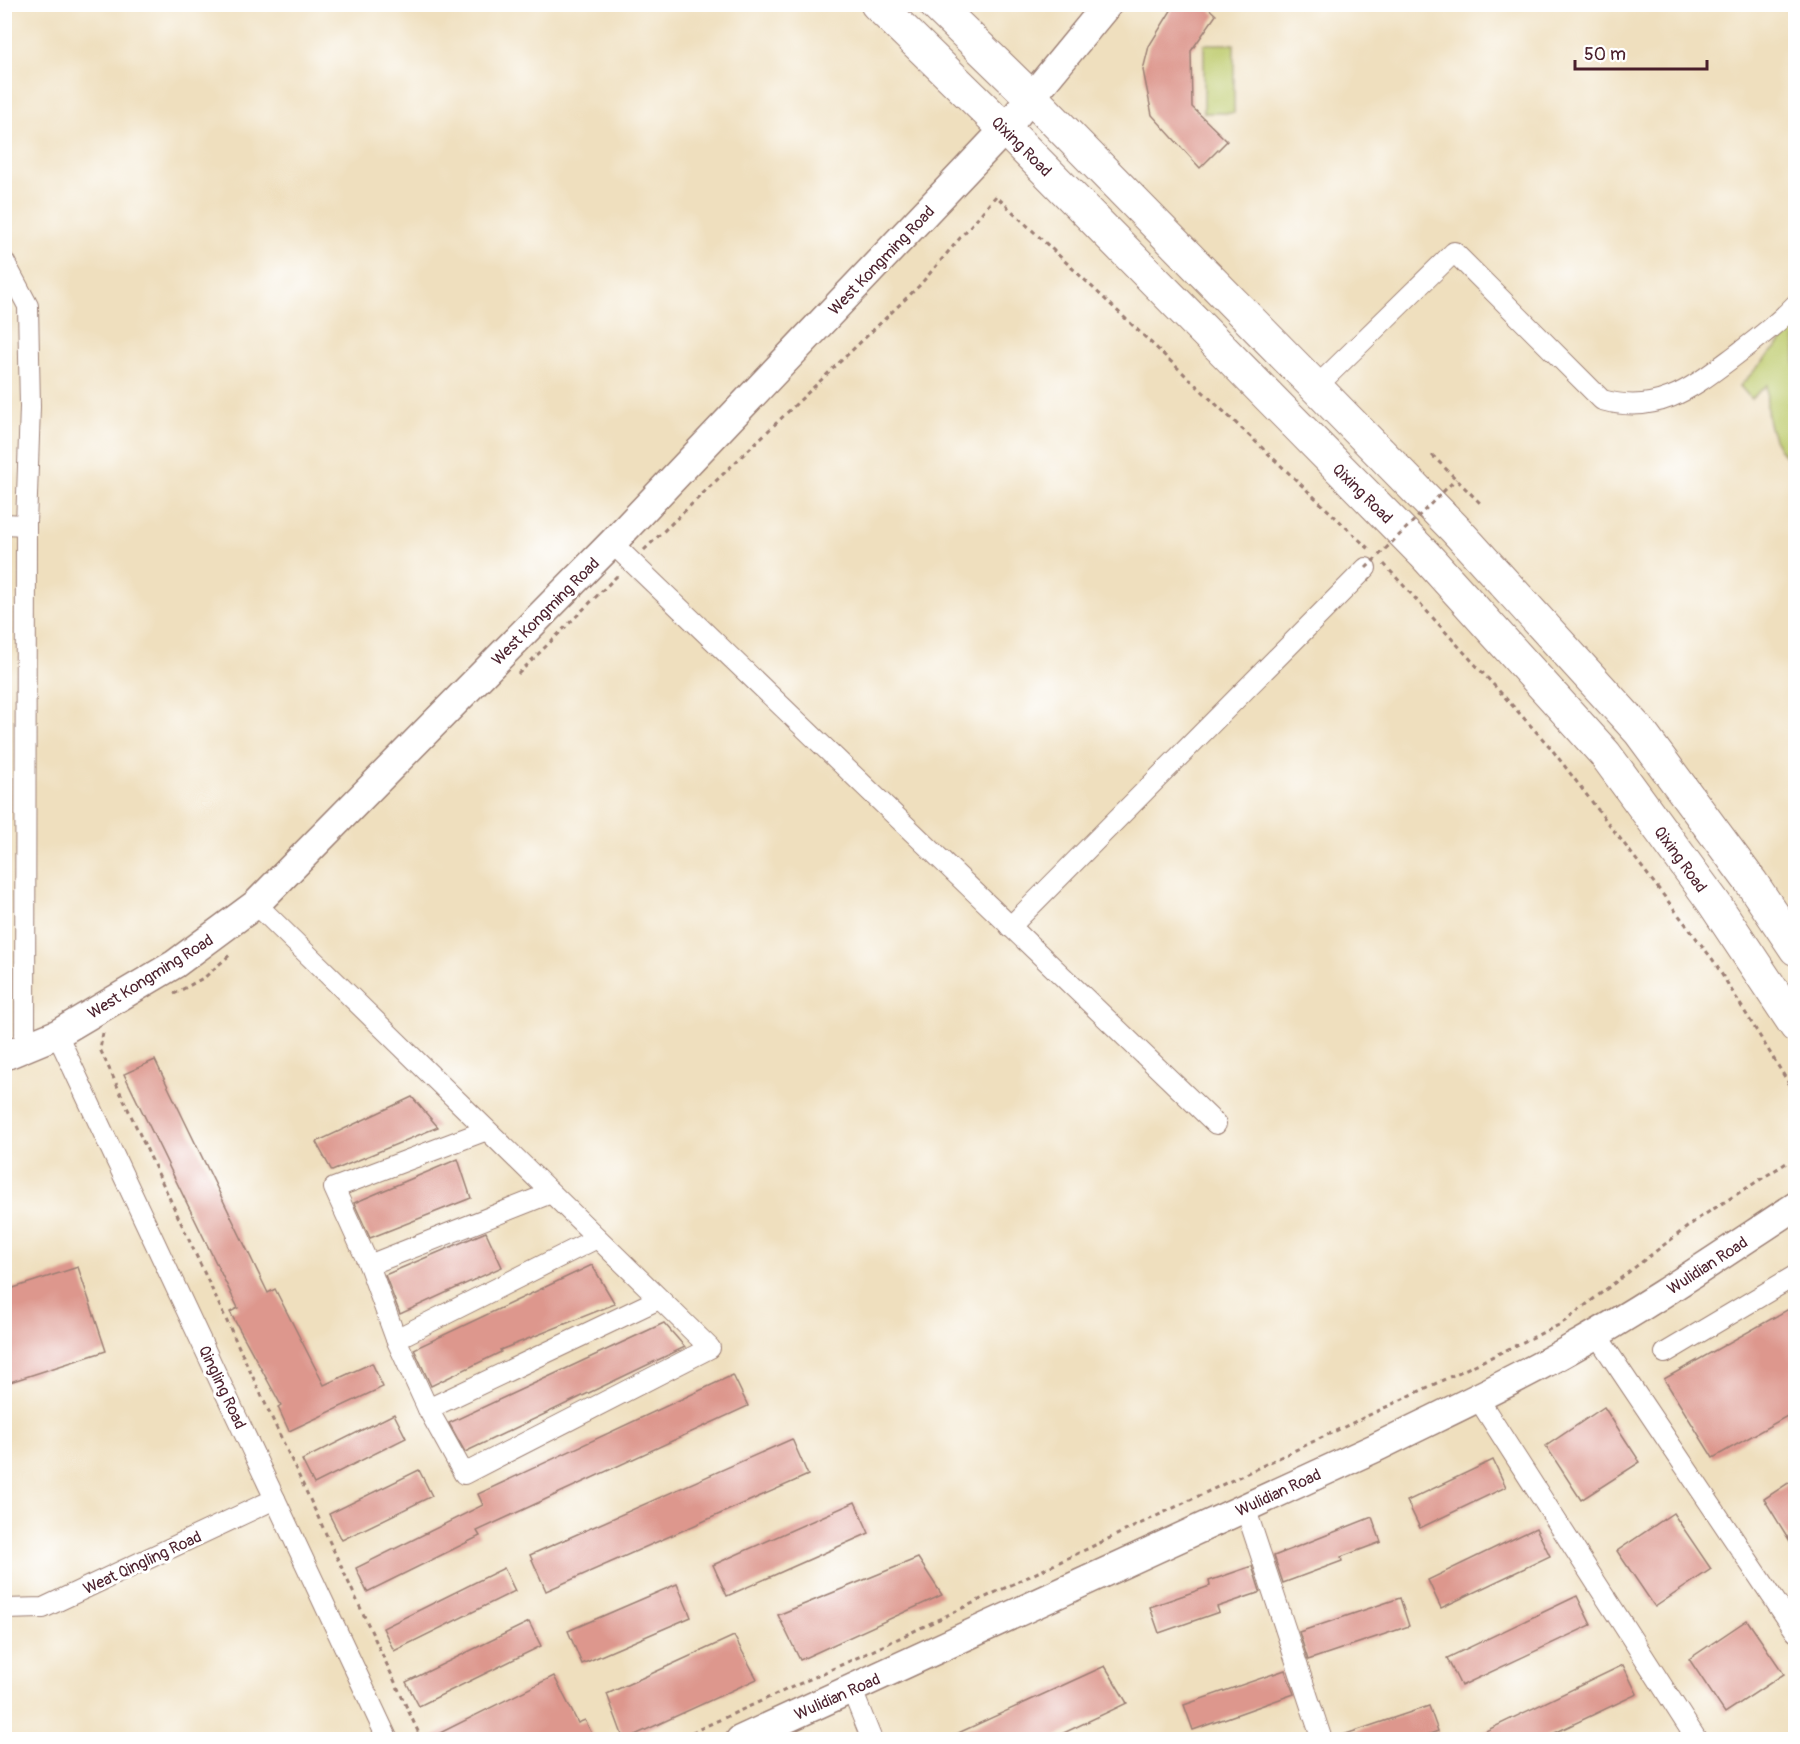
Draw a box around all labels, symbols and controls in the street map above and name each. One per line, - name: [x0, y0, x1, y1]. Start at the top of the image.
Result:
- scale bar: [1575, 33, 1707, 71]
- text: 50 m: [1584, 43, 1626, 66]
- street label: Qixing Road: [987, 112, 1056, 181]
- street label: West Kongming Road: [824, 202, 939, 320]
- street label: Qixing Road: [1328, 459, 1397, 528]
- street label: West Kongming Road: [488, 554, 604, 670]
- street label: Qixing Road: [1649, 823, 1711, 897]
- street label: West Kongming Road: [84, 930, 217, 1024]
- street label: Wulidian Road: [1664, 1232, 1751, 1299]
- street label: Qingling Road: [194, 1343, 250, 1432]
- street label: Wulidian Road: [1233, 1464, 1324, 1521]
- street label: Weat Qingling Road: [80, 1527, 205, 1599]
- street label: Wulidian Road: [791, 1669, 883, 1725]

